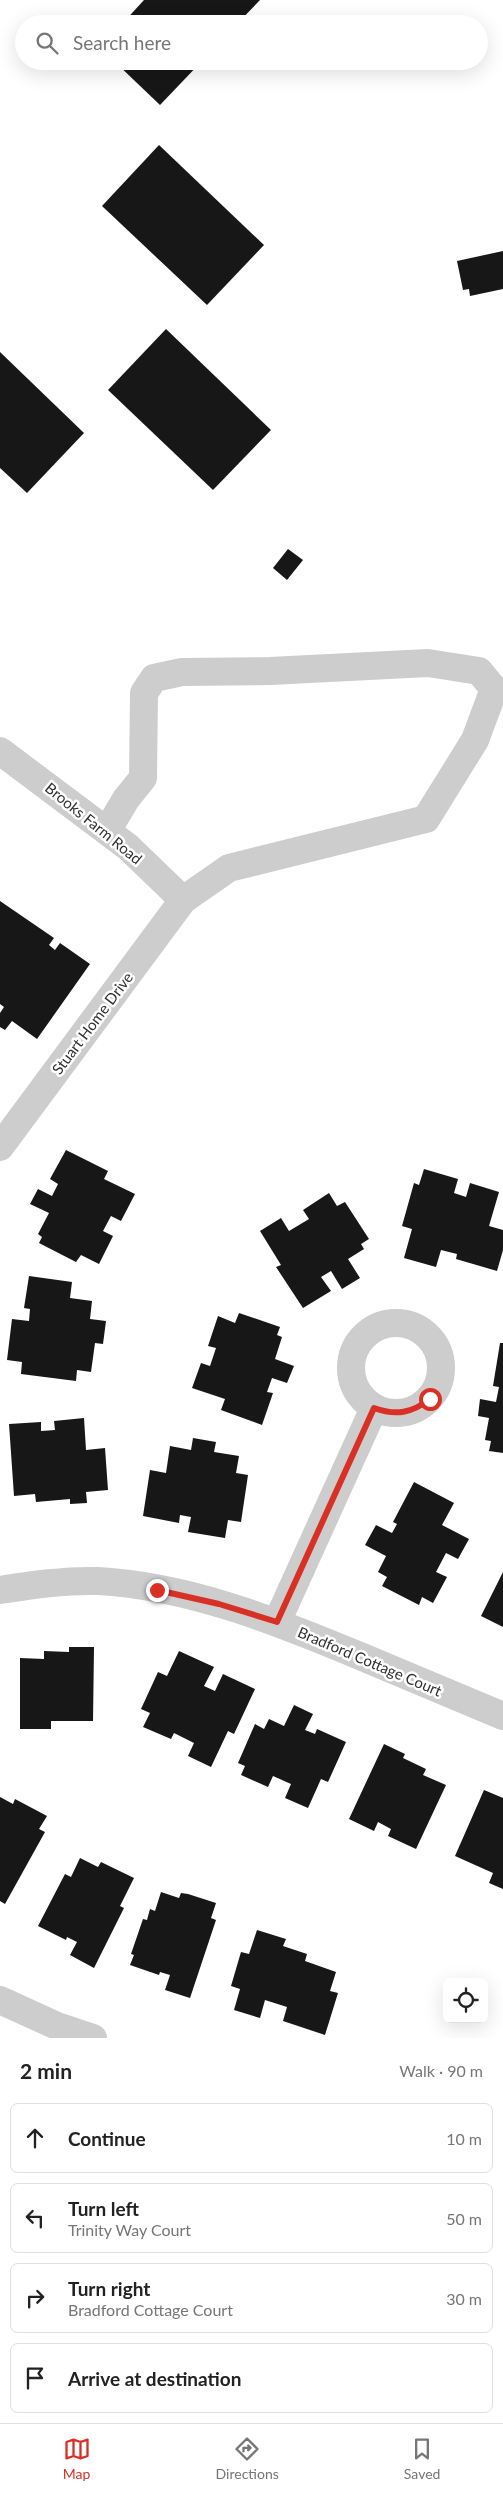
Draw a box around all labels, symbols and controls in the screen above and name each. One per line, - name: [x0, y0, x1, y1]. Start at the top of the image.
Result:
- search box: [15, 15, 488, 70]
- icon: search: [33, 29, 61, 57]
- text: Search here: [73, 31, 171, 54]
- street label: Brooks Farm Road: [42, 778, 146, 868]
- street label: Stuart Home Drive: [48, 968, 136, 1078]
- route start: [419, 1388, 442, 1411]
- route end: [146, 1579, 169, 1602]
- street label: Bradford Cottage Court: [295, 1623, 445, 1700]
- map controls: [443, 1978, 488, 2023]
- button: locate: [443, 1978, 488, 2023]
- text: 2 min: [20, 2058, 72, 2083]
- text: Walk · 90 m: [399, 2061, 483, 2080]
- icon: ahead: [21, 2124, 49, 2152]
- text: Continue: [68, 2127, 146, 2150]
- text: 10 m: [446, 2129, 482, 2148]
- text: Turn left: [68, 2197, 139, 2220]
- icon: left: [21, 2204, 49, 2232]
- text: 50 m: [446, 2209, 482, 2228]
- text: Trinity Way Court: [68, 2220, 191, 2239]
- text: Turn right: [68, 2277, 150, 2300]
- icon: right: [21, 2284, 49, 2312]
- text: 30 m: [446, 2289, 482, 2308]
- text: Bradford Cottage Court: [68, 2300, 233, 2319]
- icon: arrive: [21, 2364, 49, 2392]
- text: Arrive at destination: [68, 2367, 241, 2390]
- tab: Map: [63, 2435, 91, 2482]
- tab: Directions: [216, 2435, 279, 2482]
- tab: Saved: [404, 2435, 440, 2482]

